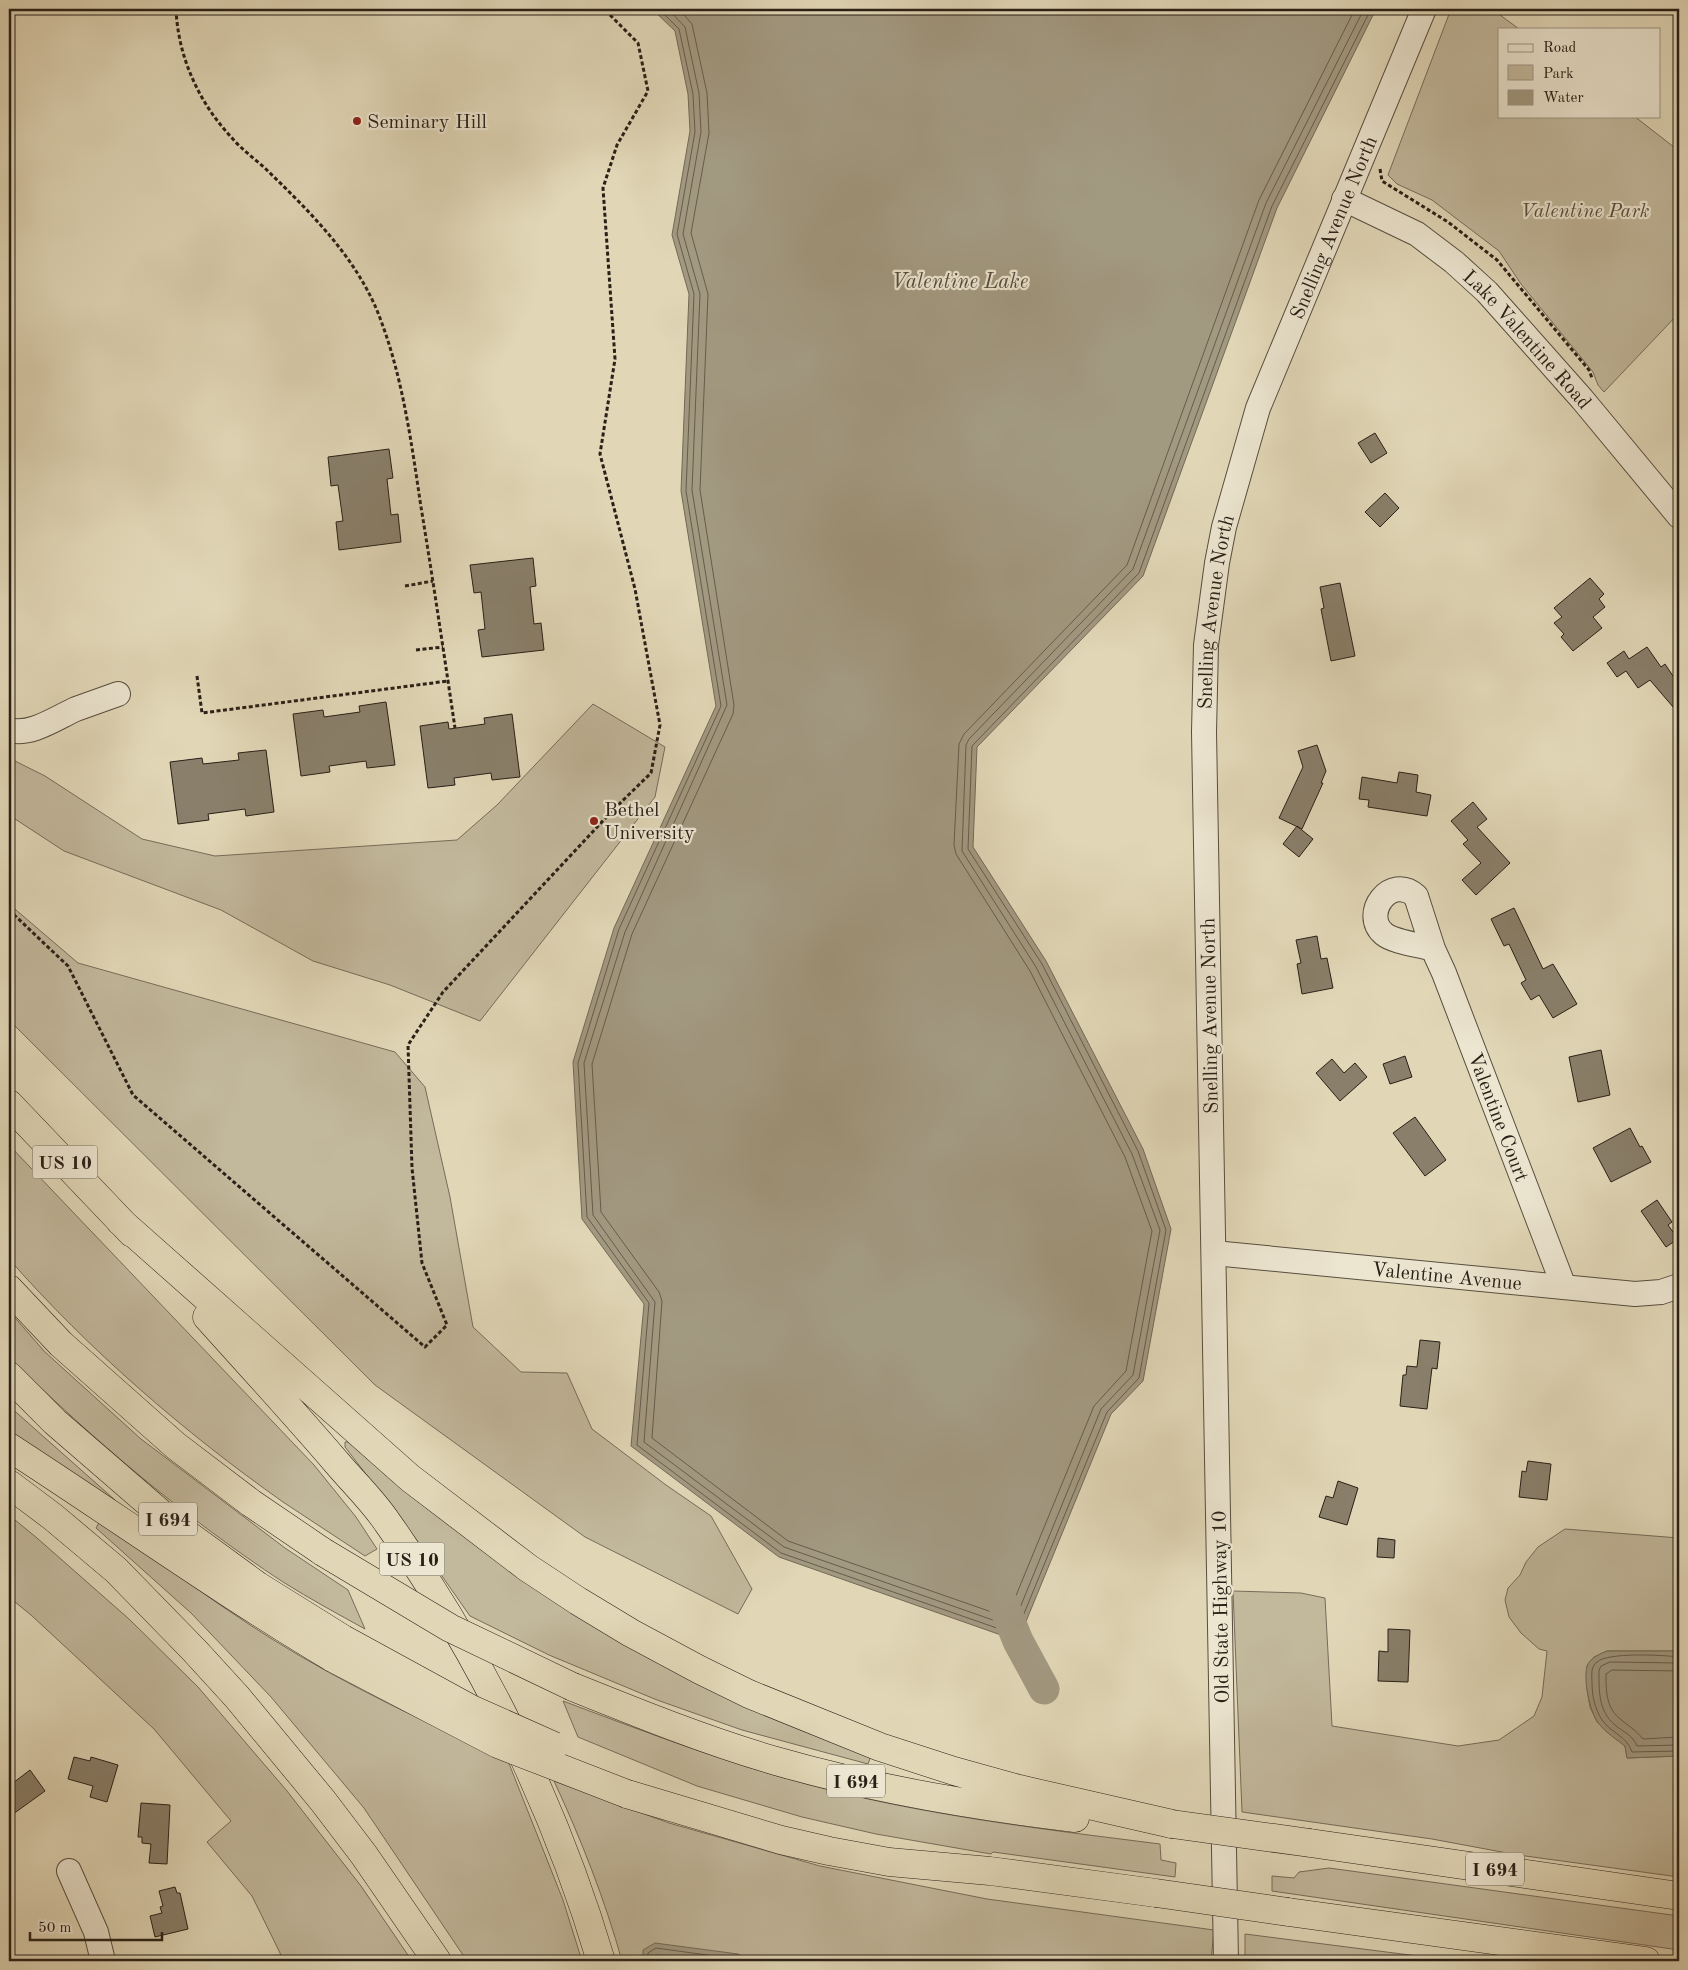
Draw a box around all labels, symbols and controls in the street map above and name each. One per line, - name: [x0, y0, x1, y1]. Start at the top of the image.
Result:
- legend: [1498, 28, 1660, 118]
- text: Road: [1543, 41, 1577, 56]
- text: Park: [1543, 67, 1574, 82]
- text: Water: [1543, 91, 1584, 106]
- place label: Seminary Hill: [367, 113, 487, 133]
- marker: Seminary Hill: [351, 115, 363, 127]
- street label: Snelling Avenue North: [1288, 134, 1382, 323]
- park label: Valentine Park: [1520, 202, 1650, 222]
- street label: Lake Valentine Road: [1458, 267, 1594, 414]
- water label: Valentine Lake: [892, 272, 1028, 293]
- street label: Snelling Avenue North: [1197, 513, 1239, 710]
- place label: Bethel University: [604, 801, 695, 844]
- marker: Bethel University: [588, 815, 600, 827]
- street label: Snelling Avenue North: [1199, 918, 1223, 1114]
- street label: Valentine Court: [1463, 1050, 1531, 1185]
- road number: US 10: [32, 1146, 98, 1178]
- street label: Valentine Avenue: [1371, 1260, 1523, 1295]
- road number: I 694: [139, 1502, 197, 1536]
- street label: Old State Highway 10: [1210, 1510, 1234, 1704]
- road number: US 10: [380, 1542, 444, 1576]
- road number: I 694: [827, 1764, 885, 1798]
- road number: I 694: [1466, 1852, 1524, 1886]
- scale bar: [30, 1910, 162, 1942]
- text: 50 m: [38, 1921, 72, 1936]

